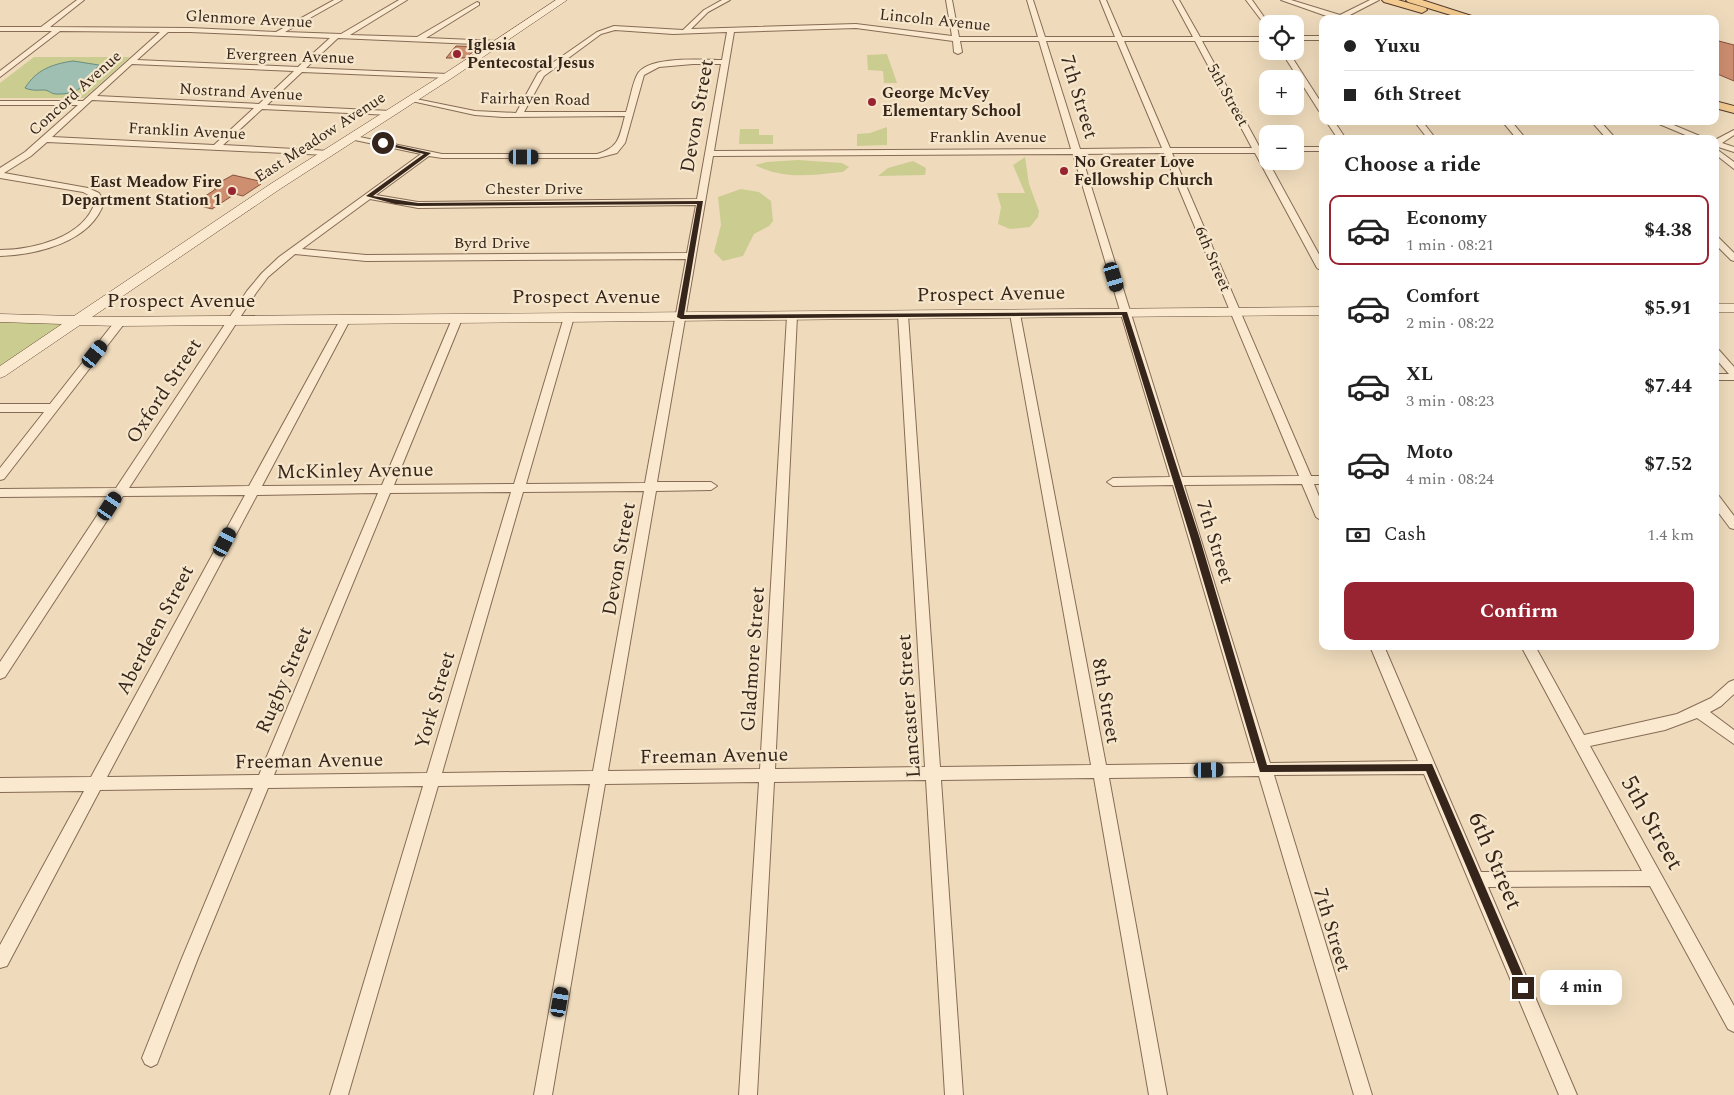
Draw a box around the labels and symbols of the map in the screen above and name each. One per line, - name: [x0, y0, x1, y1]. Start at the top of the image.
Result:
- street label: Lincoln Avenue: [878, 2, 992, 38]
- street label: Glenmore Avenue: [185, 4, 313, 34]
- place label: Iglesia Pentecostal Jesus: [467, 33, 595, 75]
- street label: Evergreen Avenue: [225, 42, 355, 70]
- street label: Concord Avenue: [23, 45, 127, 141]
- marker: Iglesia Pentecostal Jesus: [451, 48, 463, 60]
- street label: 7th Street: [1052, 51, 1106, 143]
- street label: Devon Street: [672, 57, 722, 175]
- street label: 5th Street: [1201, 59, 1255, 131]
- street label: Nostrand Avenue: [179, 77, 303, 107]
- place label: George McVey Elementary School: [882, 81, 1021, 123]
- street label: East Meadow Avenue: [250, 86, 390, 188]
- street label: Fairhaven Road: [480, 86, 591, 112]
- marker: George McVey Elementary School: [866, 96, 878, 108]
- street label: Franklin Avenue: [128, 116, 246, 146]
- street label: Franklin Avenue: [929, 125, 1047, 149]
- route start: [372, 132, 394, 154]
- car: [509, 150, 539, 165]
- place label: No Greater Love Fellowship Church: [1074, 150, 1213, 192]
- marker: No Greater Love Fellowship Church: [1058, 165, 1070, 177]
- place label: East Meadow Fire Department Station 1: [61, 170, 222, 212]
- street label: Chester Drive: [485, 177, 583, 201]
- marker: East Meadow Fire Department Station 1: [226, 185, 238, 197]
- street label: 6th Street: [1188, 223, 1238, 296]
- street label: Byrd Drive: [454, 231, 530, 255]
- car: [1102, 260, 1125, 294]
- street label: Prospect Avenue: [916, 278, 1066, 310]
- street label: Prospect Avenue: [512, 282, 660, 312]
- street label: Prospect Avenue: [107, 286, 255, 316]
- street label: Oxford Street: [119, 332, 209, 450]
- car: [79, 338, 110, 370]
- street label: McKinley Avenue: [276, 455, 434, 487]
- car: [95, 489, 124, 523]
- street label: 7th Street: [1188, 496, 1242, 588]
- street label: Devon Street: [594, 500, 644, 618]
- car: [211, 525, 238, 559]
- street label: Aberdeen Street: [108, 560, 202, 700]
- street label: Gladmore Street: [733, 585, 773, 733]
- street label: Rugby Street: [248, 622, 320, 738]
- street label: Lancaster Street: [889, 633, 929, 779]
- street label: York Street: [407, 648, 463, 752]
- street label: 8th Street: [1084, 656, 1128, 746]
- street label: Freeman Avenue: [639, 740, 789, 772]
- street label: Freeman Avenue: [234, 745, 384, 777]
- car: [1193, 762, 1224, 778]
- street label: 5th Street: [1611, 769, 1693, 877]
- street label: 6th Street: [1458, 806, 1532, 916]
- street label: 7th Street: [1305, 884, 1359, 976]
- callout: 4 min: [1540, 970, 1623, 1006]
- route end: [1512, 977, 1534, 999]
- car: [550, 986, 569, 1018]

